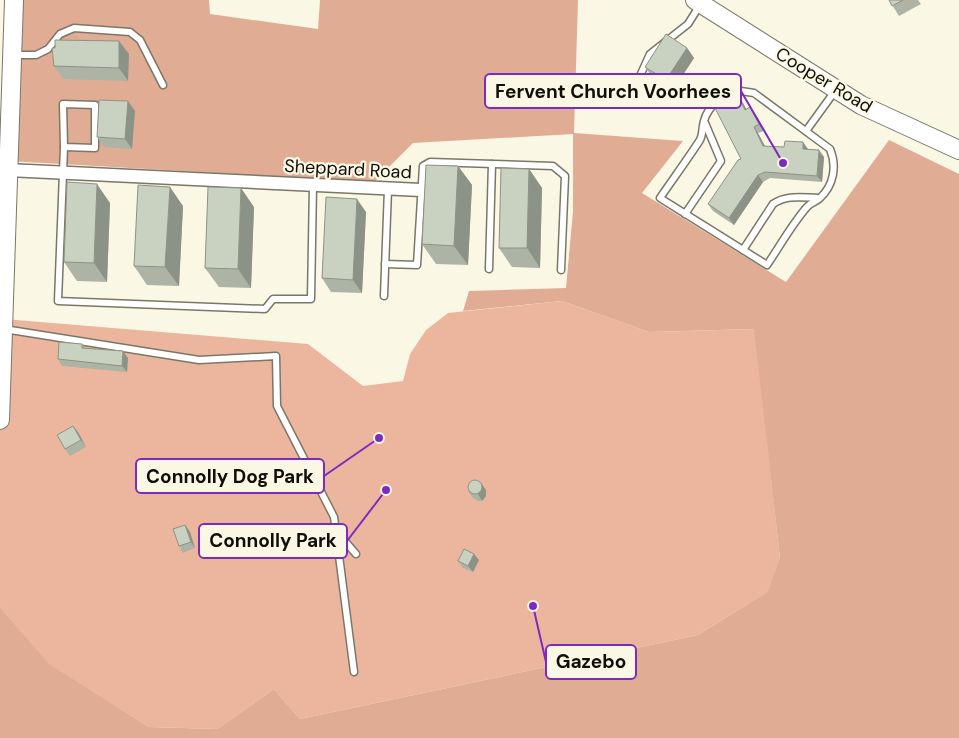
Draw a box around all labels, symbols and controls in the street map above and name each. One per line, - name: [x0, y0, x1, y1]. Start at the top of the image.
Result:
- street label: Cooper Road: [771, 42, 877, 118]
- callout: Fervent Church Voorhees: [485, 74, 741, 108]
- text: Fervent Church Voorhees: [495, 79, 731, 104]
- street label: Sheppard Road: [284, 154, 412, 184]
- callout: Connolly Dog Park: [136, 459, 324, 493]
- text: Connolly Dog Park: [146, 464, 314, 489]
- callout: Connolly Park: [199, 524, 347, 558]
- text: Connolly Park: [209, 528, 337, 553]
- callout: Gazebo: [546, 645, 636, 679]
- text: Gazebo: [556, 649, 626, 674]

